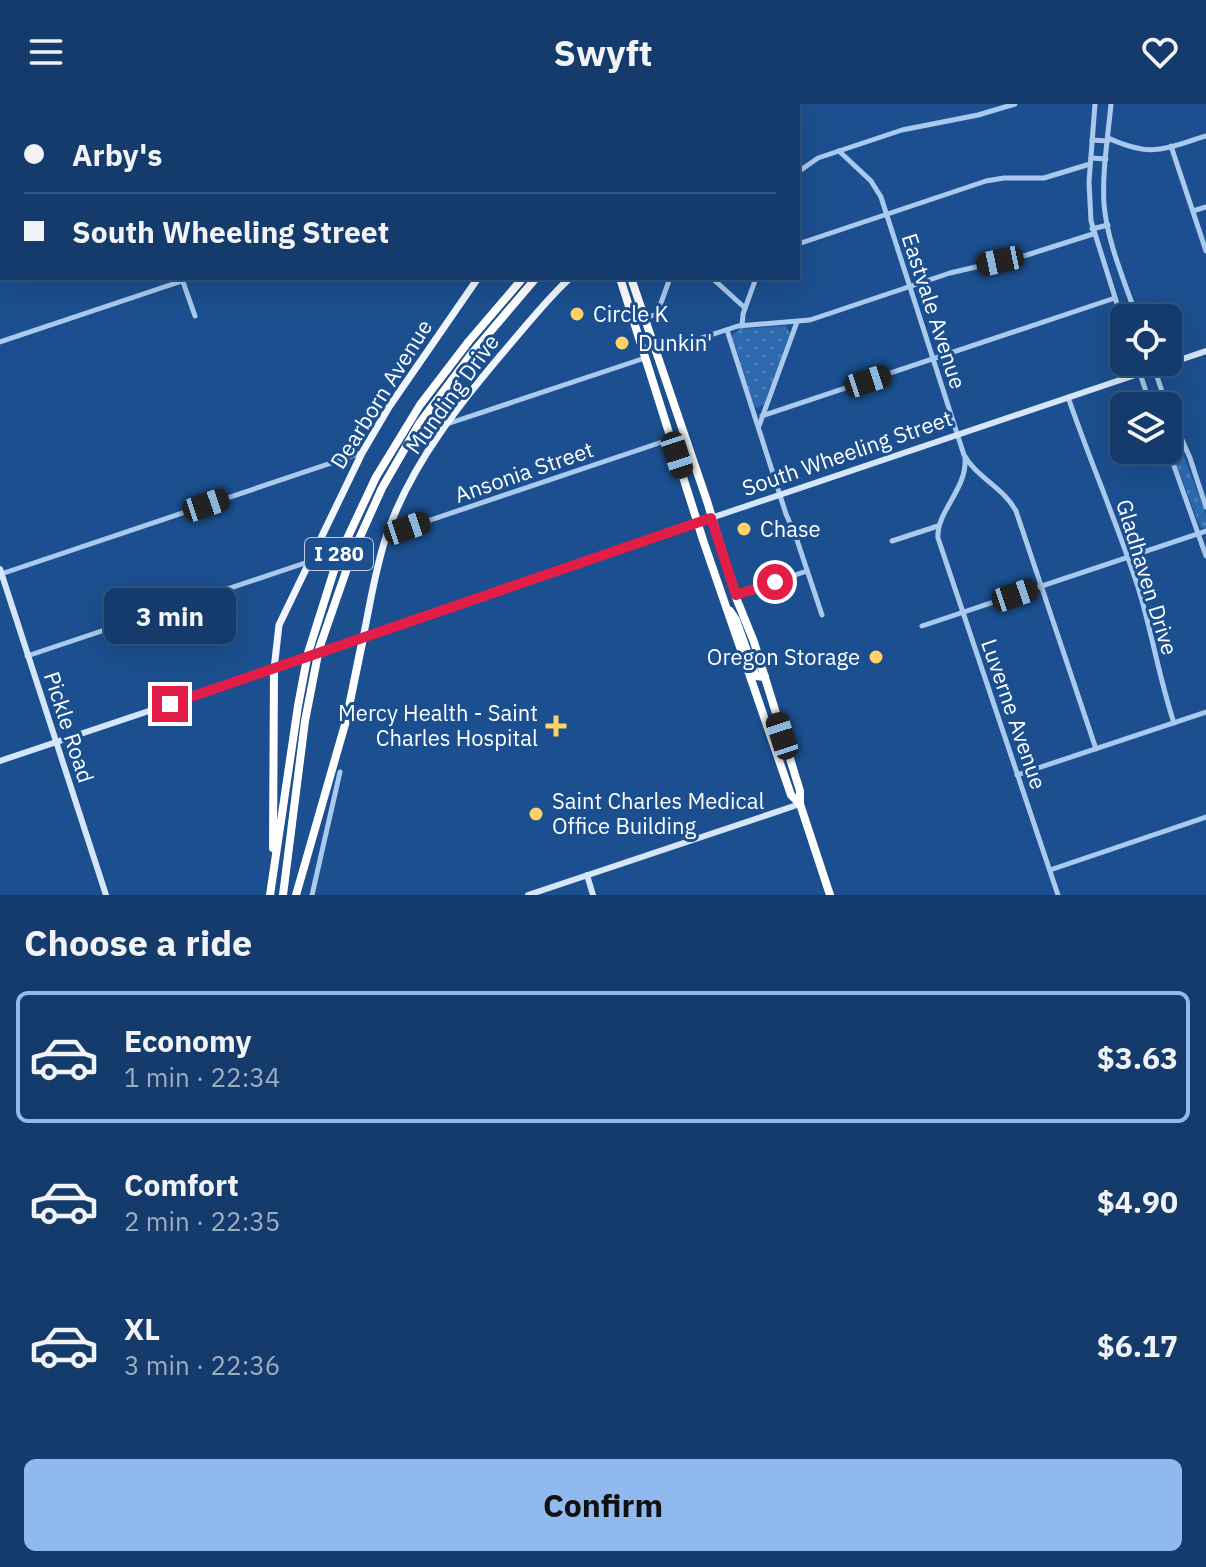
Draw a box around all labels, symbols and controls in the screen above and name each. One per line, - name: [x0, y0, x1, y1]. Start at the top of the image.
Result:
- text: Swyft: [553, 29, 653, 76]
- icon: menu: [24, 30, 68, 74]
- icon: heart: [1138, 30, 1182, 74]
- text: Arby's: [72, 135, 162, 174]
- text: South Wheeling Street: [72, 212, 389, 251]
- street label: Eastvale Avenue: [896, 229, 973, 392]
- car: [974, 244, 1026, 278]
- place label: Circle K: [593, 299, 668, 328]
- map controls: [1110, 304, 1182, 464]
- button: locate: [1110, 304, 1182, 376]
- marker: Circle K: [568, 305, 586, 323]
- street label: Dearborn Avenue: [323, 314, 438, 474]
- street label: Munding Drive: [398, 328, 505, 459]
- place label: Dunkin': [638, 328, 712, 357]
- marker: Dunkin': [613, 334, 631, 352]
- car: [841, 362, 895, 400]
- button: layers: [1110, 392, 1182, 464]
- street label: South Wheeling Street: [738, 403, 956, 502]
- car: [658, 428, 696, 482]
- street label: Ansonia Street: [451, 434, 597, 509]
- car: [179, 486, 233, 524]
- street label: Gladhaven Drive: [1110, 495, 1185, 658]
- car: [380, 509, 434, 547]
- place label: Chase: [760, 514, 821, 543]
- marker: Chase: [735, 520, 753, 538]
- road number: I 280: [305, 538, 373, 570]
- route start: [757, 564, 793, 600]
- car: [988, 576, 1042, 614]
- callout: 3 min: [104, 588, 236, 644]
- text: 3 min: [136, 599, 204, 633]
- street label: Luverne Avenue: [975, 635, 1054, 793]
- place label: Oregon Storage: [707, 642, 860, 671]
- marker: Oregon Storage: [867, 648, 885, 666]
- street label: Pickle Road: [38, 668, 101, 786]
- route end: [152, 686, 188, 722]
- place label: Mercy Health - Saint Charles Hospital: [338, 698, 538, 752]
- car: [763, 709, 801, 763]
- marker: Mercy Health - Saint Charles Hospital: [545, 715, 567, 737]
- place label: Saint Charles Medical Office Building: [552, 786, 764, 840]
- marker: Saint Charles Medical Office Building: [527, 805, 545, 823]
- text: Choose a ride: [24, 919, 252, 966]
- icon: car: [28, 1021, 100, 1093]
- text: Economy: [124, 1021, 252, 1060]
- text: $3.63: [1097, 1038, 1178, 1077]
- text: 1 min · 22:34: [124, 1060, 280, 1094]
- icon: car: [28, 1165, 100, 1237]
- text: Comfort: [124, 1165, 239, 1204]
- text: $4.90: [1097, 1182, 1178, 1221]
- text: 2 min · 22:35: [124, 1204, 280, 1238]
- icon: car: [28, 1309, 100, 1381]
- text: XL: [124, 1309, 160, 1348]
- text: $6.17: [1097, 1326, 1178, 1365]
- text: 3 min · 22:36: [124, 1348, 280, 1382]
- button: Confirm: [24, 1459, 1182, 1551]

